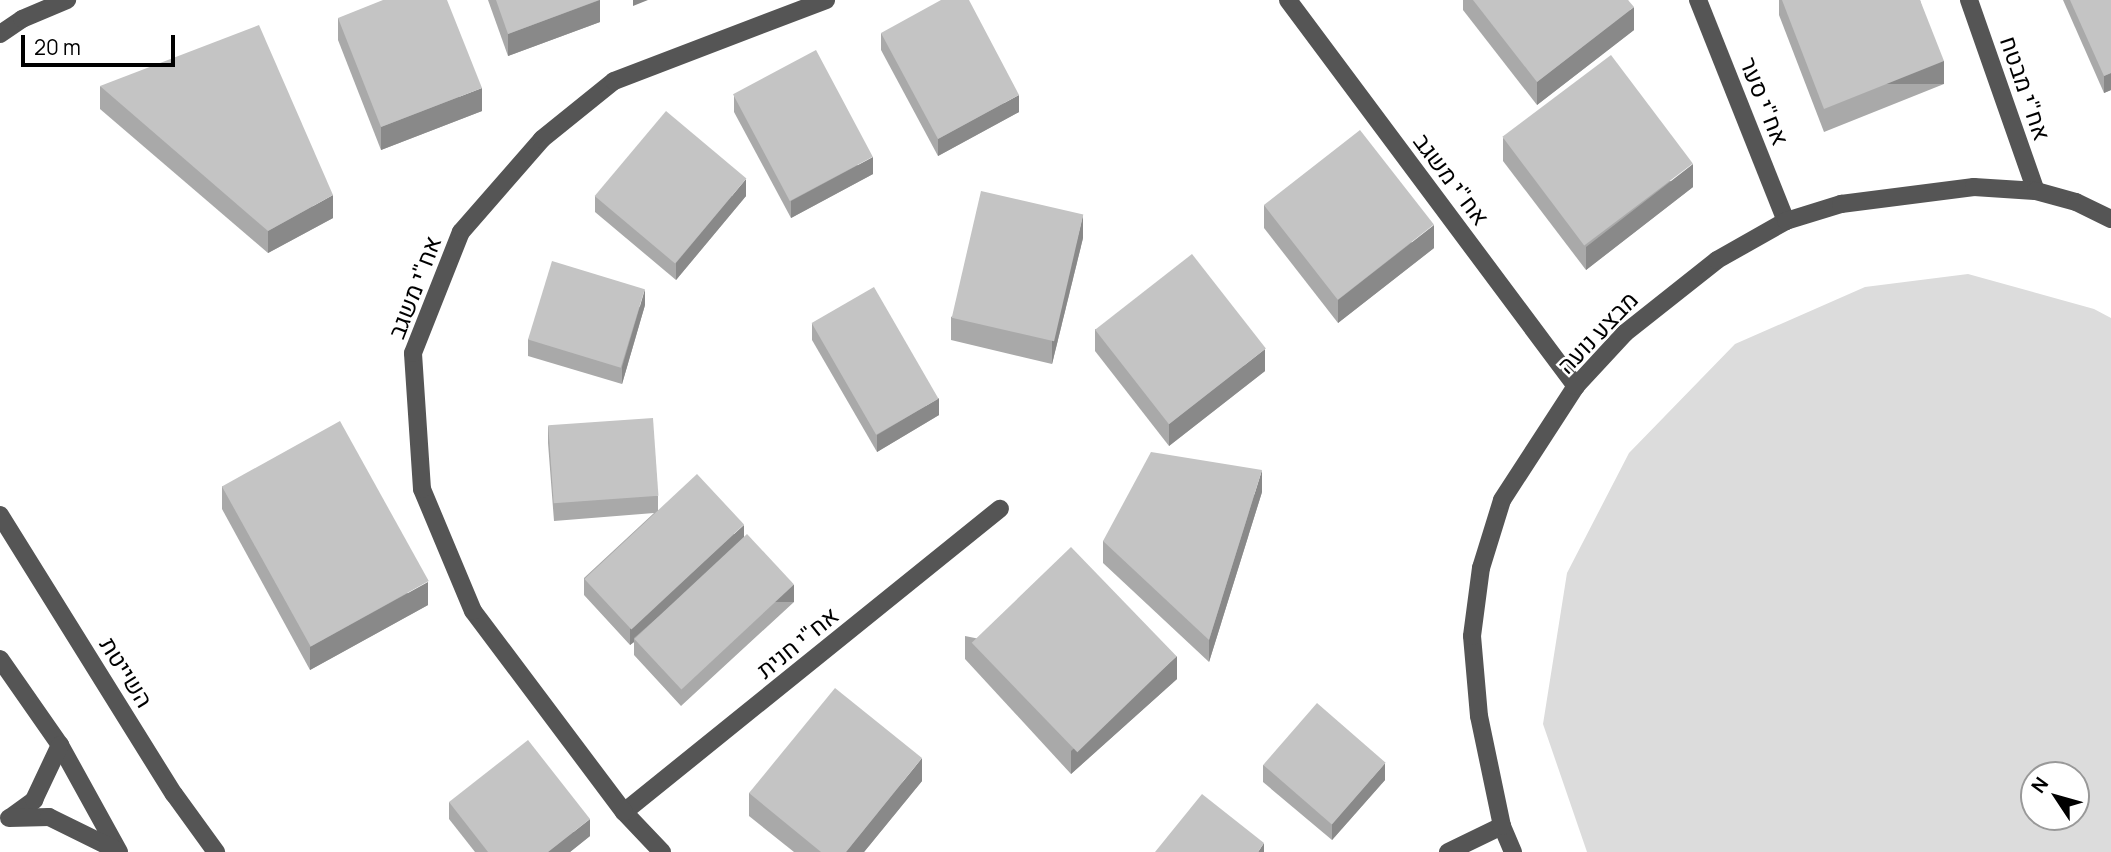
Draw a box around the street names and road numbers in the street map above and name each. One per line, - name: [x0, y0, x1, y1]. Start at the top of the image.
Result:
- street label: אח"י מבטח: [1995, 32, 2057, 144]
- street label: אח"י סער: [1734, 53, 1796, 149]
- street label: אח"י משגב: [1408, 127, 1496, 231]
- street label: אח"י משגב: [381, 232, 447, 342]
- street label: מבצע נועה: [1551, 285, 1643, 379]
- street label: אח"י חנית: [750, 600, 844, 684]
- street label: השייטת: [94, 632, 160, 712]

